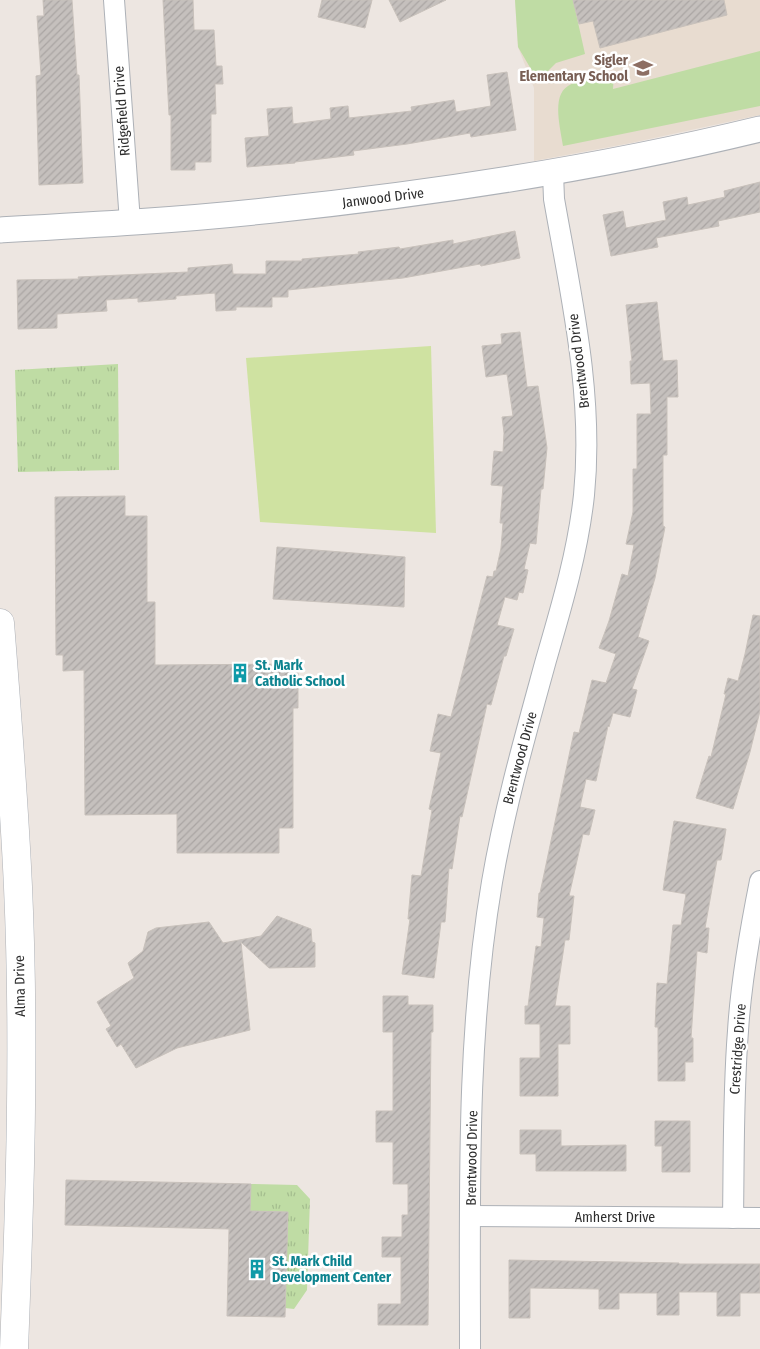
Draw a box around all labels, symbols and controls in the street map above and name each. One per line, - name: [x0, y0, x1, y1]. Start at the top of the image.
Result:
- place label: Sigler Elementary School: [520, 52, 629, 85]
- school or university icon: Sigler Elementary School: [632, 57, 654, 79]
- street label: Ridgefield Drive: [110, 65, 134, 157]
- street label: Janwood Drive: [341, 185, 425, 211]
- street label: Brentwood Drive: [565, 313, 593, 409]
- place label: St. Mark Catholic School: [255, 657, 345, 690]
- building icon: St. Mark Catholic School: [229, 662, 251, 684]
- street label: Brentwood Drive: [499, 710, 541, 806]
- street label: Alma Drive: [11, 955, 29, 1017]
- street label: Crestridge Drive: [726, 1003, 750, 1095]
- street label: Brentwood Drive: [463, 1110, 481, 1206]
- street label: Amherst Drive: [575, 1209, 655, 1226]
- place label: St. Mark Child Development Center: [272, 1253, 392, 1286]
- building icon: St. Mark Child Development Center: [246, 1258, 268, 1280]

